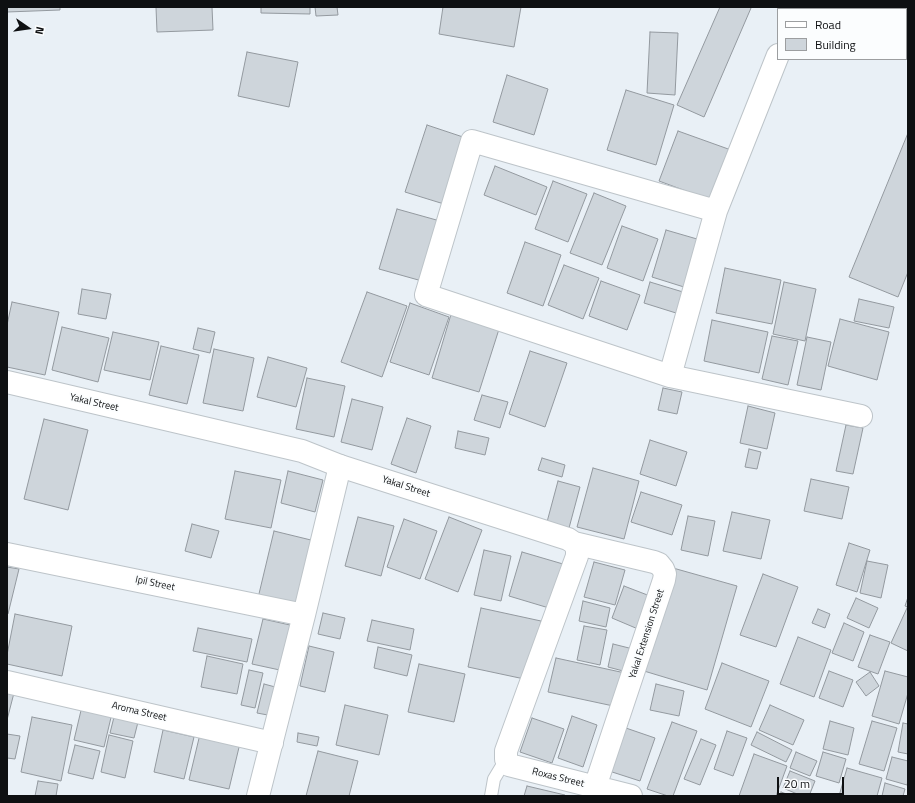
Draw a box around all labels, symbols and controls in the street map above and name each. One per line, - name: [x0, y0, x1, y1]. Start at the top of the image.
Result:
- north arrow: [8, 8, 48, 48]
- legend: [777, 8, 907, 60]
- text: Road: [815, 15, 841, 34]
- text: N: [31, 25, 48, 36]
- text: Building: [815, 35, 856, 54]
- street label: Yakal Street: [68, 392, 120, 414]
- street label: Yakal Street: [380, 474, 432, 500]
- street label: Ipil Street: [134, 574, 176, 594]
- street label: Yakal Extension Street: [627, 588, 667, 680]
- street label: Aroma Street: [110, 700, 168, 724]
- street label: Roxas Street: [531, 766, 585, 790]
- scale bar: [779, 769, 846, 795]
- text: 20 m: [784, 774, 810, 793]

